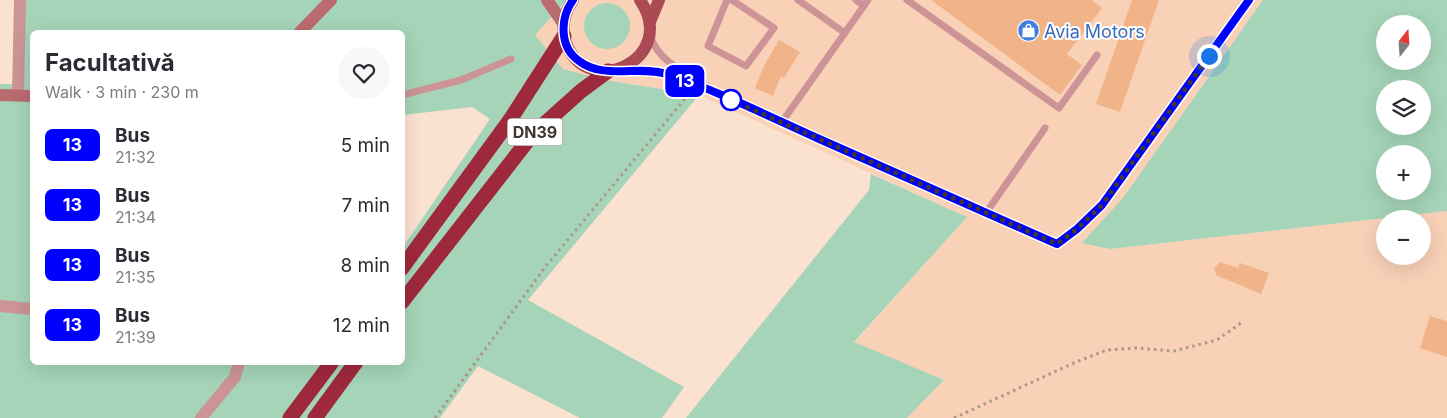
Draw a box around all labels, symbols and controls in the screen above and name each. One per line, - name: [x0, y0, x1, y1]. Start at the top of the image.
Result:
- north arrow: [1376, 15, 1431, 70]
- map controls: [1376, 15, 1431, 265]
- shop icon: Avia Motors: [1016, 19, 1040, 43]
- place label: Avia Motors: [1044, 21, 1145, 42]
- your location: [1197, 44, 1222, 69]
- button: heart: [338, 47, 390, 99]
- text: Facultativă: [45, 48, 175, 77]
- line badge: 13: [662, 65, 708, 97]
- text: 13: [675, 70, 695, 91]
- button: layers: [1376, 80, 1431, 135]
- text: Walk · 3 min · 230 m: [45, 82, 199, 102]
- unlabelled marker: [720, 89, 742, 111]
- road number: DN39: [508, 118, 562, 146]
- text: Bus: [115, 124, 150, 147]
- text: 13: [63, 134, 82, 155]
- text: 5 min: [341, 134, 390, 157]
- button: +: [1376, 145, 1431, 200]
- text: 21:32: [115, 147, 156, 167]
- text: Bus: [115, 184, 150, 207]
- text: 13: [63, 194, 82, 215]
- text: 7 min: [341, 194, 390, 217]
- text: 21:34: [115, 207, 156, 227]
- button: −: [1376, 210, 1431, 265]
- text: Bus: [115, 244, 150, 267]
- text: 13: [63, 254, 82, 275]
- text: 8 min: [340, 254, 390, 277]
- text: 21:35: [115, 267, 155, 287]
- text: Bus: [115, 304, 150, 327]
- text: 13: [63, 314, 82, 335]
- text: 12 min: [333, 314, 390, 337]
- text: 21:39: [115, 327, 156, 347]

